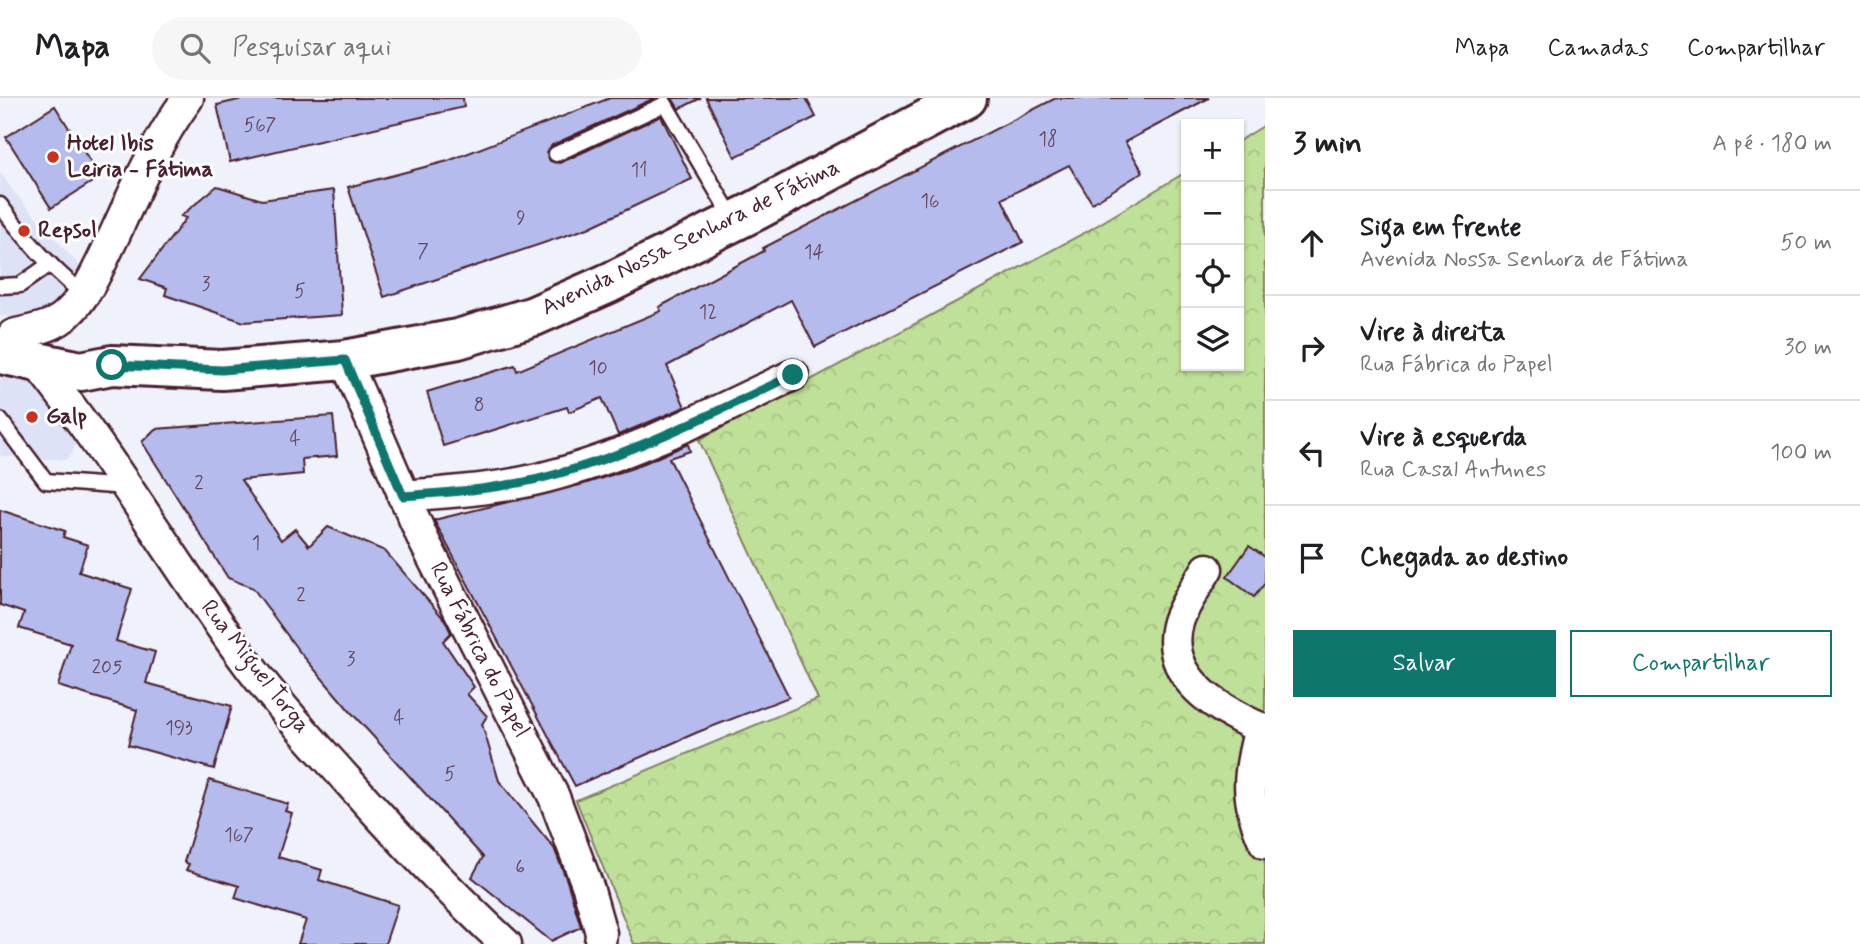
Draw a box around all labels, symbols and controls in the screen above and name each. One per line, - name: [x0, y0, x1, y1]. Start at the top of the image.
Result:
- search box: [152, 17, 642, 80]
- text: Mapa: [35, 26, 110, 70]
- icon: search: [176, 29, 214, 67]
- text: Pesquisar aqui: [232, 31, 391, 65]
- text: Mapa: [1455, 33, 1509, 64]
- text: Camadas: [1547, 33, 1649, 64]
- text: Compartilhar: [1687, 33, 1825, 64]
- house number: 567: [244, 113, 276, 138]
- map controls: [1181, 119, 1244, 371]
- button: +: [1181, 119, 1244, 182]
- text: 3 min: [1293, 124, 1362, 163]
- house number: 18: [1039, 127, 1057, 152]
- place label: Hotel Ibis Leiria - Fátima: [67, 129, 214, 185]
- text: A pé · 180 m: [1712, 129, 1832, 159]
- marker: Hotel Ibis Leiria - Fátima: [45, 149, 61, 165]
- street label: Avenida Nossa Senhora de Fátima: [537, 153, 845, 323]
- house number: 11: [631, 158, 647, 183]
- button: −: [1181, 182, 1244, 245]
- house number: 16: [920, 189, 940, 214]
- house number: 9: [516, 206, 526, 231]
- text: Siga em frente: [1360, 211, 1521, 245]
- place label: Repsol: [38, 216, 97, 246]
- marker: Repsol: [16, 223, 32, 239]
- icon: ahead: [1293, 224, 1331, 262]
- text: 50 m: [1781, 228, 1832, 258]
- house number: 7: [417, 239, 429, 264]
- house number: 14: [804, 240, 824, 265]
- button: locate: [1181, 245, 1244, 308]
- text: Avenida Nossa Senhora de Fátima: [1360, 245, 1688, 275]
- house number: 3: [202, 272, 211, 297]
- house number: 5: [294, 279, 306, 304]
- house number: 12: [699, 300, 717, 325]
- button: layers: [1181, 308, 1244, 371]
- text: Vire à direita: [1360, 316, 1506, 350]
- icon: right: [1293, 329, 1331, 367]
- text: 30 m: [1784, 333, 1832, 363]
- route start: [96, 349, 127, 380]
- text: Rua Fábrica do Papel: [1360, 350, 1553, 380]
- house number: 10: [588, 356, 608, 381]
- route end: [777, 359, 808, 390]
- house number: 8: [474, 393, 484, 418]
- place label: Galp: [46, 402, 87, 432]
- marker: Galp: [24, 409, 40, 425]
- text: Vire à esquerda: [1360, 421, 1527, 455]
- house number: 4: [289, 427, 301, 452]
- icon: left: [1293, 434, 1331, 472]
- text: 100 m: [1770, 438, 1832, 468]
- text: Rua Casal Antunes: [1360, 455, 1546, 485]
- house number: 2: [194, 471, 204, 496]
- house number: 1: [252, 531, 260, 556]
- icon: arrive: [1293, 539, 1331, 577]
- text: Chegada ao destino: [1360, 541, 1568, 575]
- street label: Rua Fábrica do Papel: [422, 557, 536, 743]
- house number: 2: [296, 583, 306, 608]
- street label: Rua Miguel Torga: [192, 594, 317, 741]
- button: Salvar: [1293, 630, 1556, 697]
- button: Compartilhar: [1570, 630, 1832, 697]
- house number: 3: [347, 647, 356, 672]
- house number: 205: [92, 655, 122, 680]
- house number: 4: [393, 706, 405, 731]
- house number: 193: [165, 716, 193, 741]
- house number: 5: [444, 762, 456, 787]
- house number: 167: [224, 823, 254, 848]
- house number: 6: [515, 855, 525, 880]

